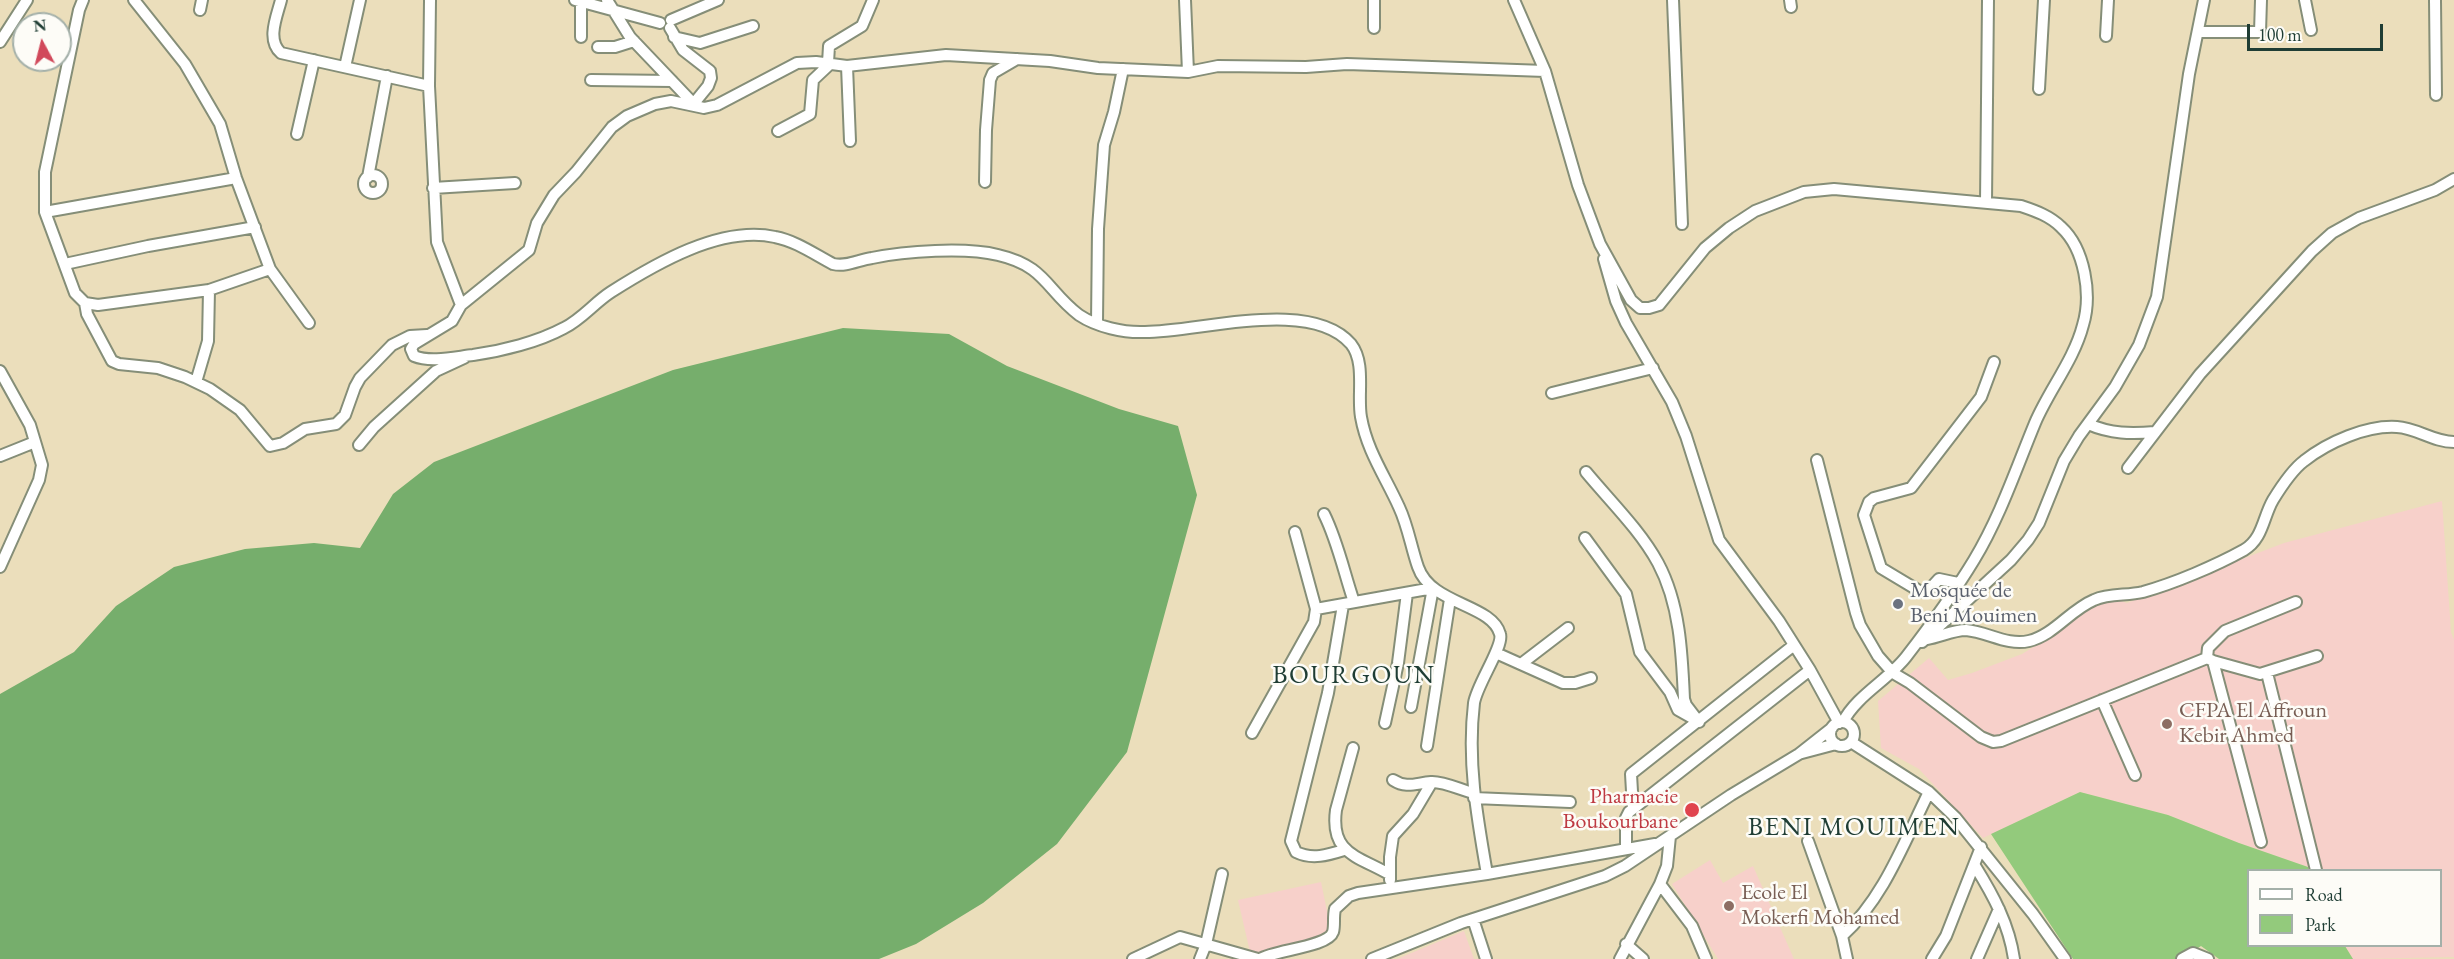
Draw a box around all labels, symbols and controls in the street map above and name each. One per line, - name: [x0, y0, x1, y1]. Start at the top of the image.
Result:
- north arrow: [12, 12, 72, 72]
- scale bar: [2250, 12, 2386, 50]
- text: N: [32, 14, 48, 37]
- text: 100 m: [2258, 23, 2302, 46]
- place label: Mosquée de Beni Mouimen: [1910, 578, 2037, 630]
- marker: Mosquée de Beni Mouimen: [1891, 597, 1905, 611]
- district label: BOURGOUN: [1272, 660, 1436, 692]
- place label: CFPA El Affroun Kebir Ahmed: [2179, 698, 2327, 750]
- marker: CFPA El Affroun Kebir Ahmed: [2160, 717, 2174, 731]
- place label: Pharmacie Boukourbane: [1563, 784, 1678, 836]
- marker: Pharmacie Boukourbane: [1683, 801, 1701, 819]
- district label: BENI MOUIMEN: [1748, 812, 1960, 844]
- legend: [2247, 869, 2442, 947]
- place label: Ecole El Mokerfi Mohamed: [1741, 880, 1900, 932]
- text: Road: [2305, 883, 2343, 906]
- marker: Ecole El Mokerfi Mohamed: [1722, 899, 1736, 913]
- text: Park: [2305, 913, 2336, 936]

